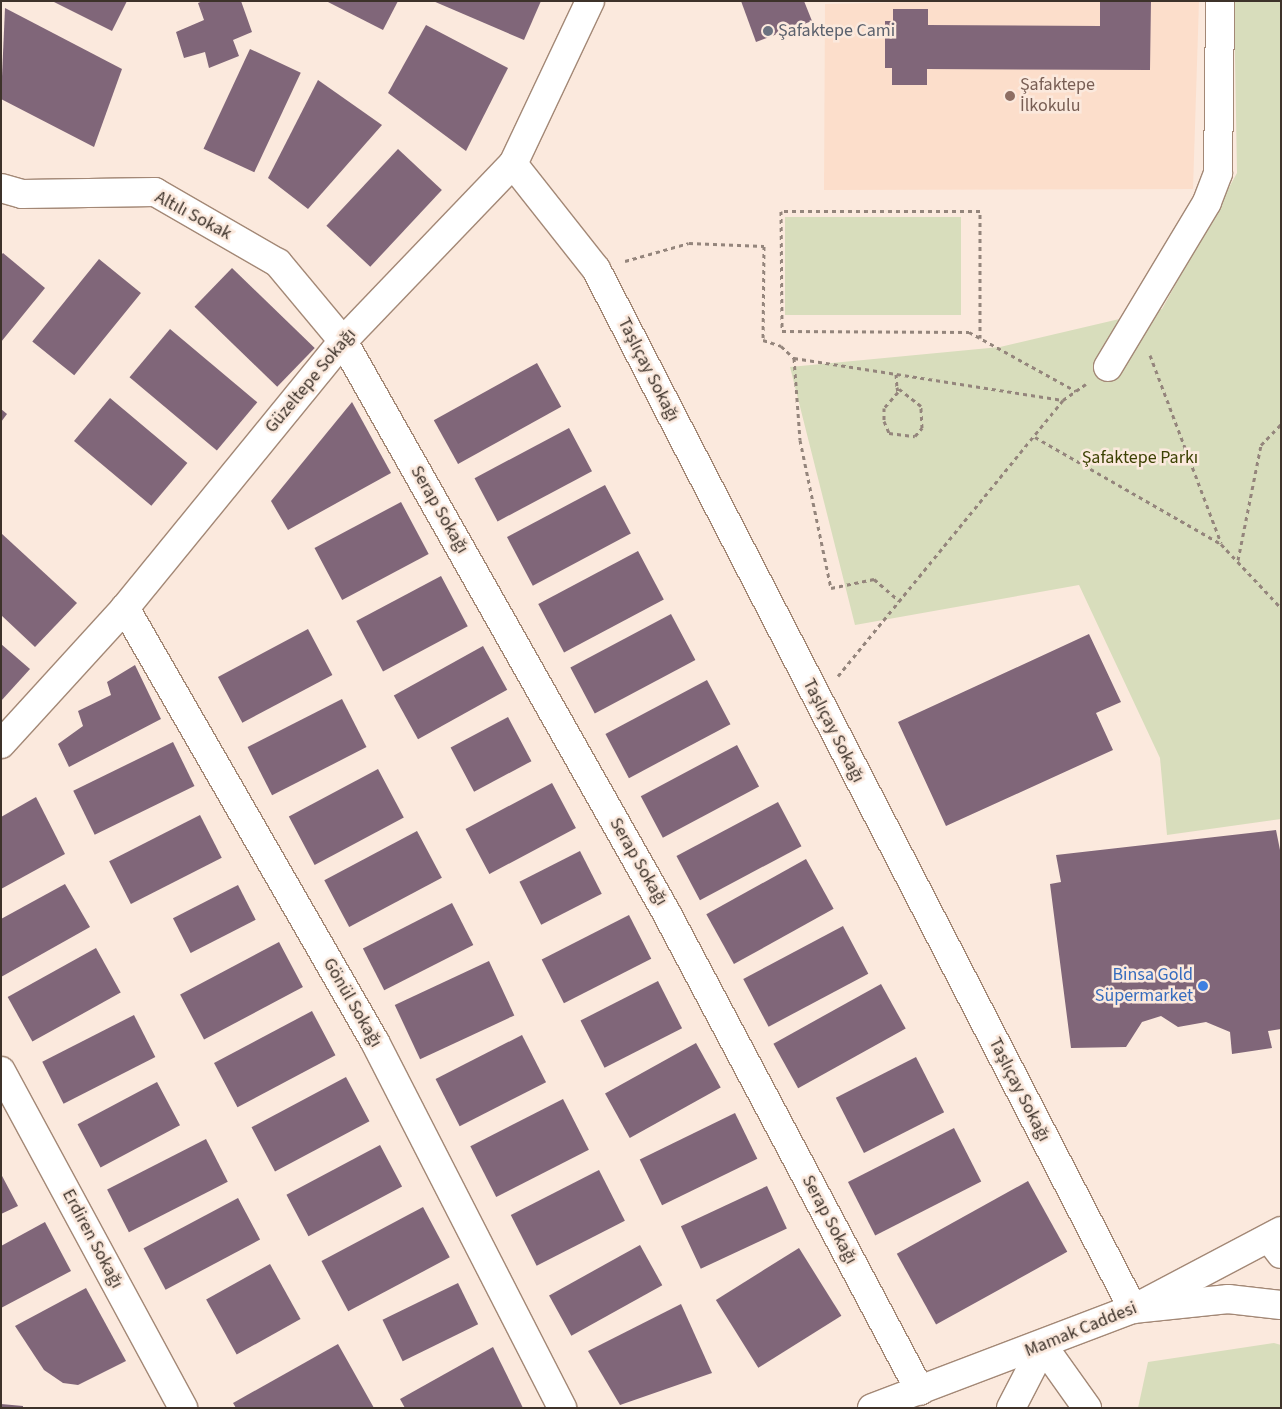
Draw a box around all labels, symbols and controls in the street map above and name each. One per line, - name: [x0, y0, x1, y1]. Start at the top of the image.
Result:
- place label: Şafaktepe Cami: [778, 20, 895, 42]
- marker: Şafaktepe Cami: [762, 25, 774, 37]
- place label: Şafaktepe İlkokulu: [1020, 75, 1095, 118]
- marker: Şafaktepe İlkokulu: [1004, 90, 1016, 102]
- street label: Altılı Sokak: [151, 187, 235, 245]
- street label: Taşlıçay Sokağı: [613, 314, 683, 426]
- street label: Güzeltepe Sokağı: [261, 324, 361, 438]
- park label: Şafaktepe Parkı: [1082, 447, 1198, 469]
- street label: Serap Sokağı: [405, 462, 473, 558]
- street label: Taşlıçay Sokağı: [798, 675, 868, 787]
- street label: Serap Sokağı: [604, 814, 672, 910]
- street label: Gönül Sokağı: [318, 955, 386, 1051]
- place label: Binsa Gold Süpermarket: [1095, 965, 1193, 1008]
- marker: Binsa Gold Süpermarket: [1197, 980, 1209, 992]
- street label: Taşlıçay Sokağı: [984, 1034, 1054, 1146]
- street label: Serap Sokağı: [797, 1172, 861, 1268]
- street label: Erdiren Sokağı: [57, 1186, 127, 1292]
- street label: Mamak Caddesi: [1022, 1298, 1140, 1362]

